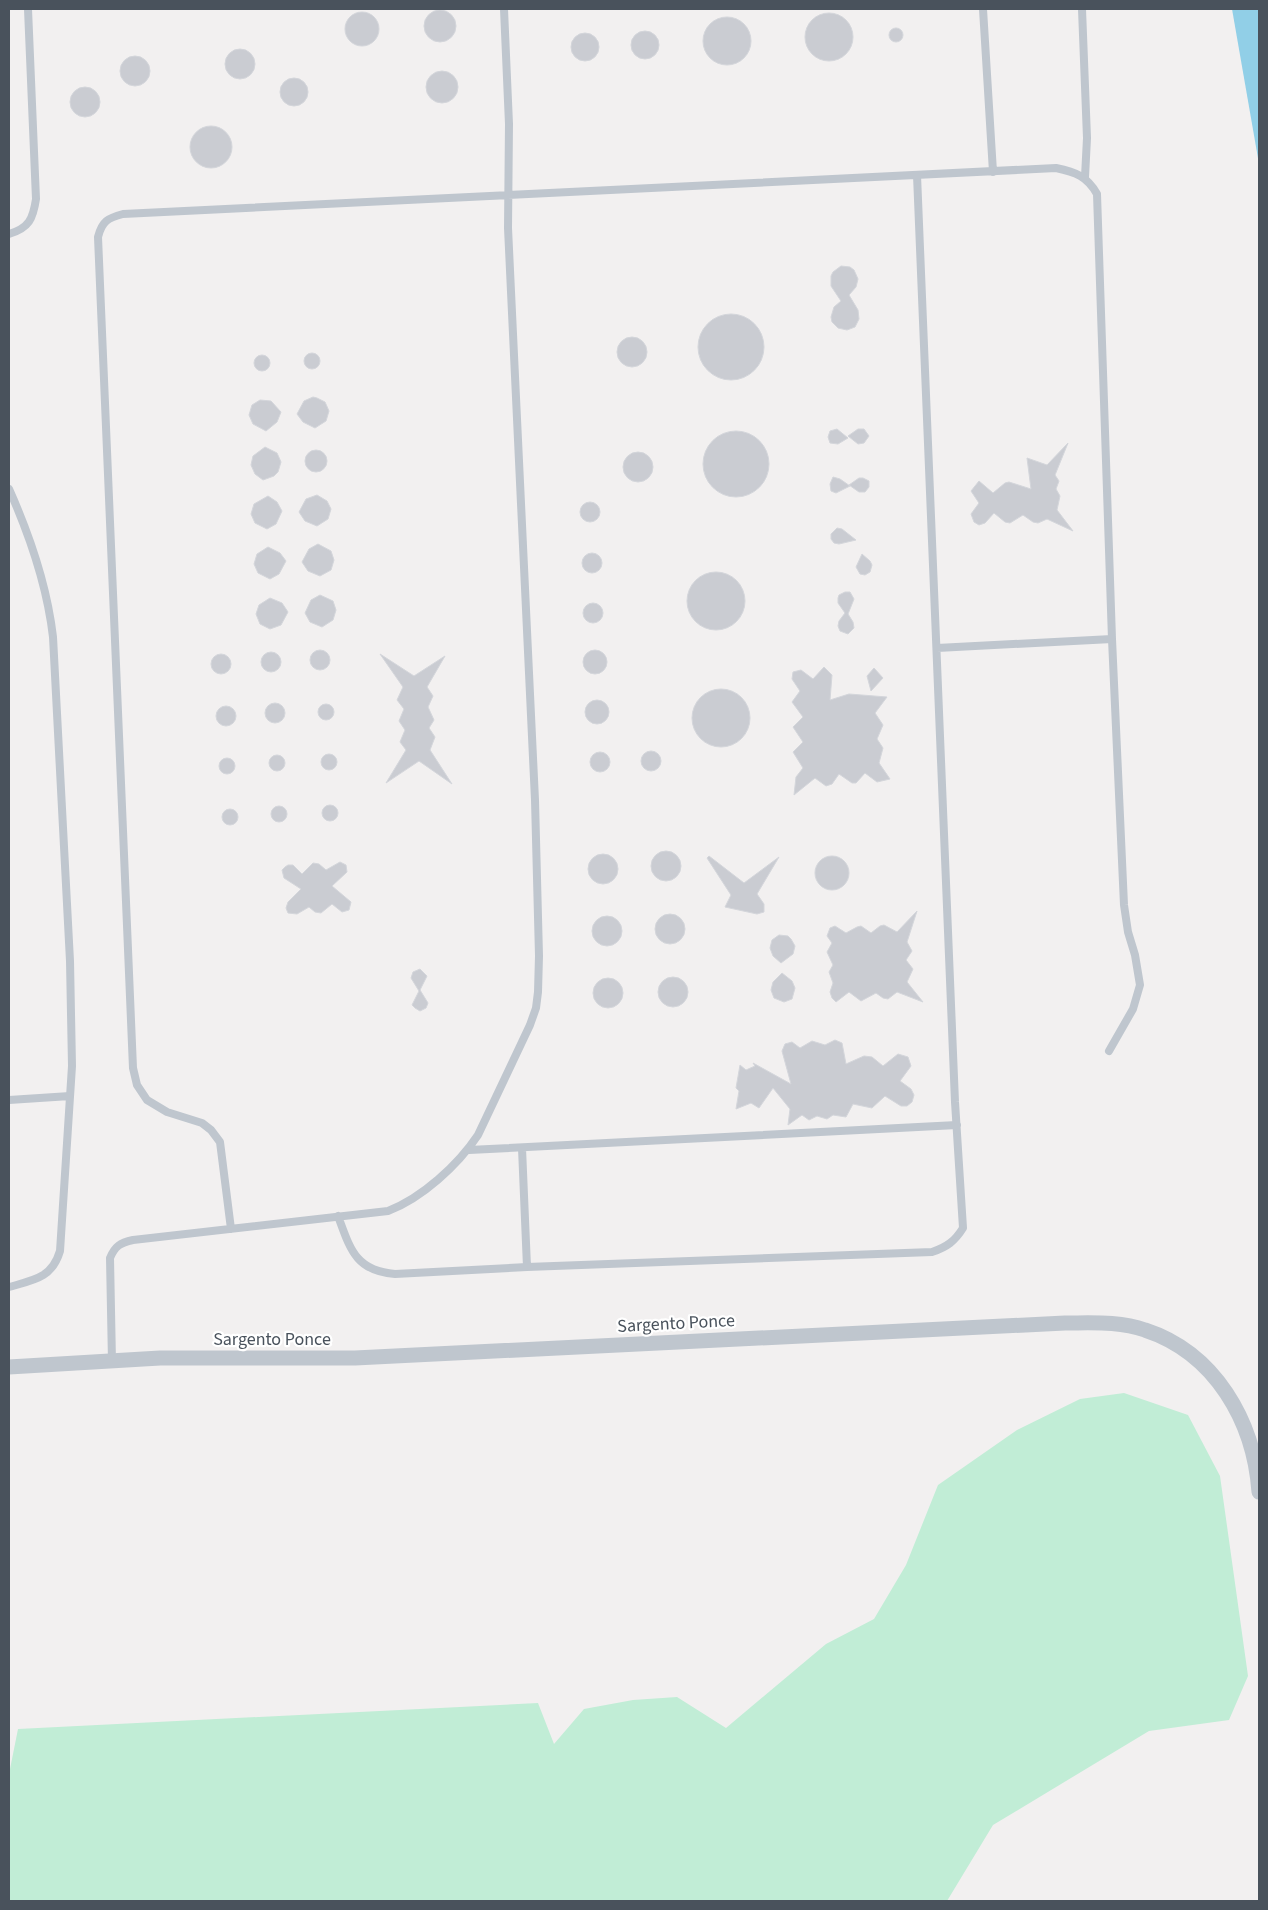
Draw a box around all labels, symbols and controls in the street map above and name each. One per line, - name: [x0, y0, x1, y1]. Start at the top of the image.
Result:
- street label: Sargento Ponce: [617, 1308, 735, 1339]
- street label: Sargento Ponce: [213, 1327, 331, 1352]

